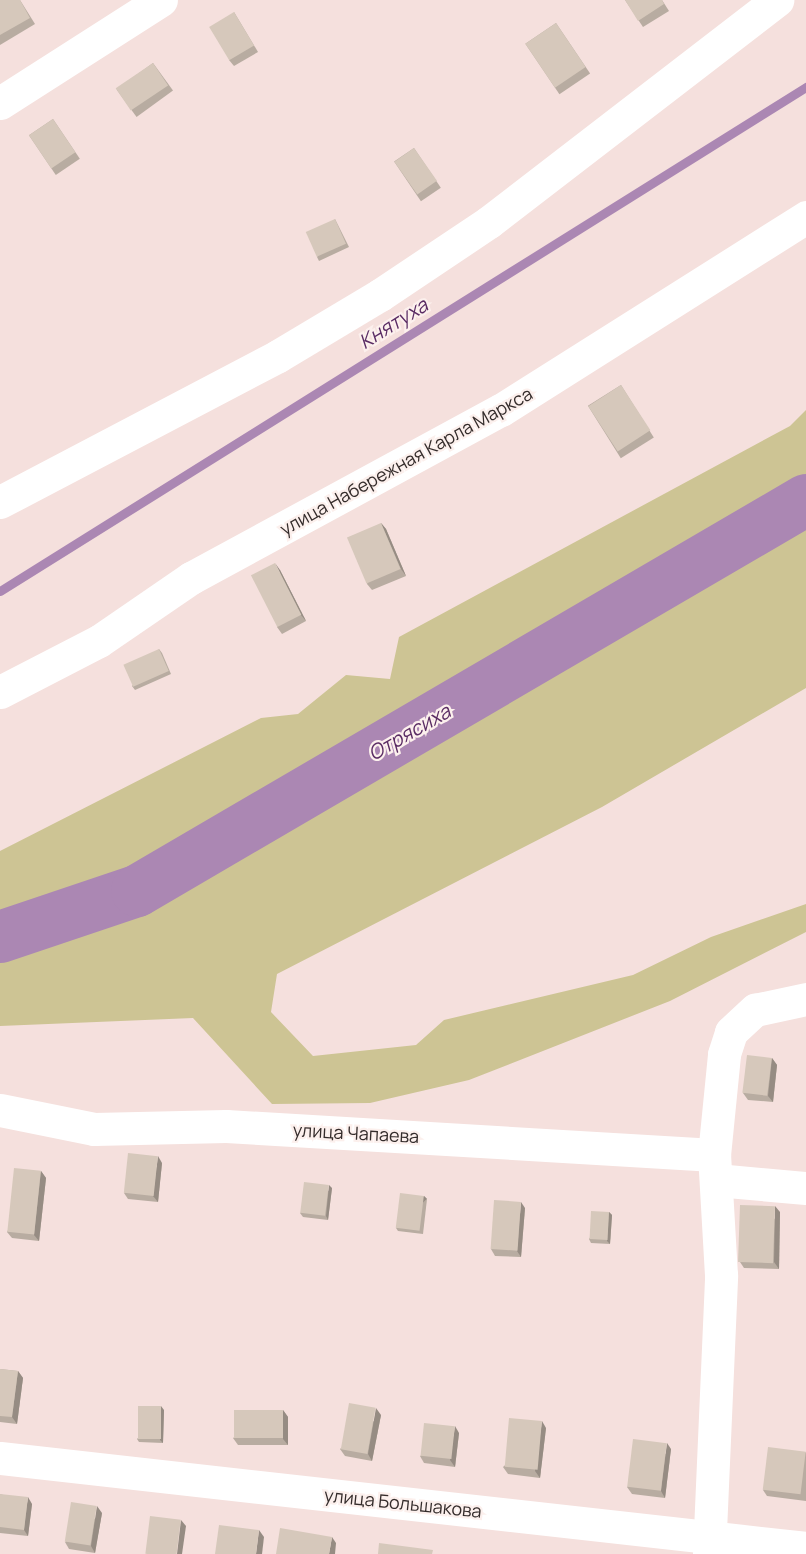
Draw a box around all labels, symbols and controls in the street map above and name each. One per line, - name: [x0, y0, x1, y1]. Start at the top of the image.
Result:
- water label: Княтуха: [354, 293, 432, 353]
- street label: улица Набережная Карла Маркса: [276, 382, 536, 540]
- water label: Отрясиха: [364, 699, 454, 765]
- street label: улица Чапаева: [292, 1119, 420, 1147]
- street label: улица Большакова: [323, 1484, 483, 1522]

